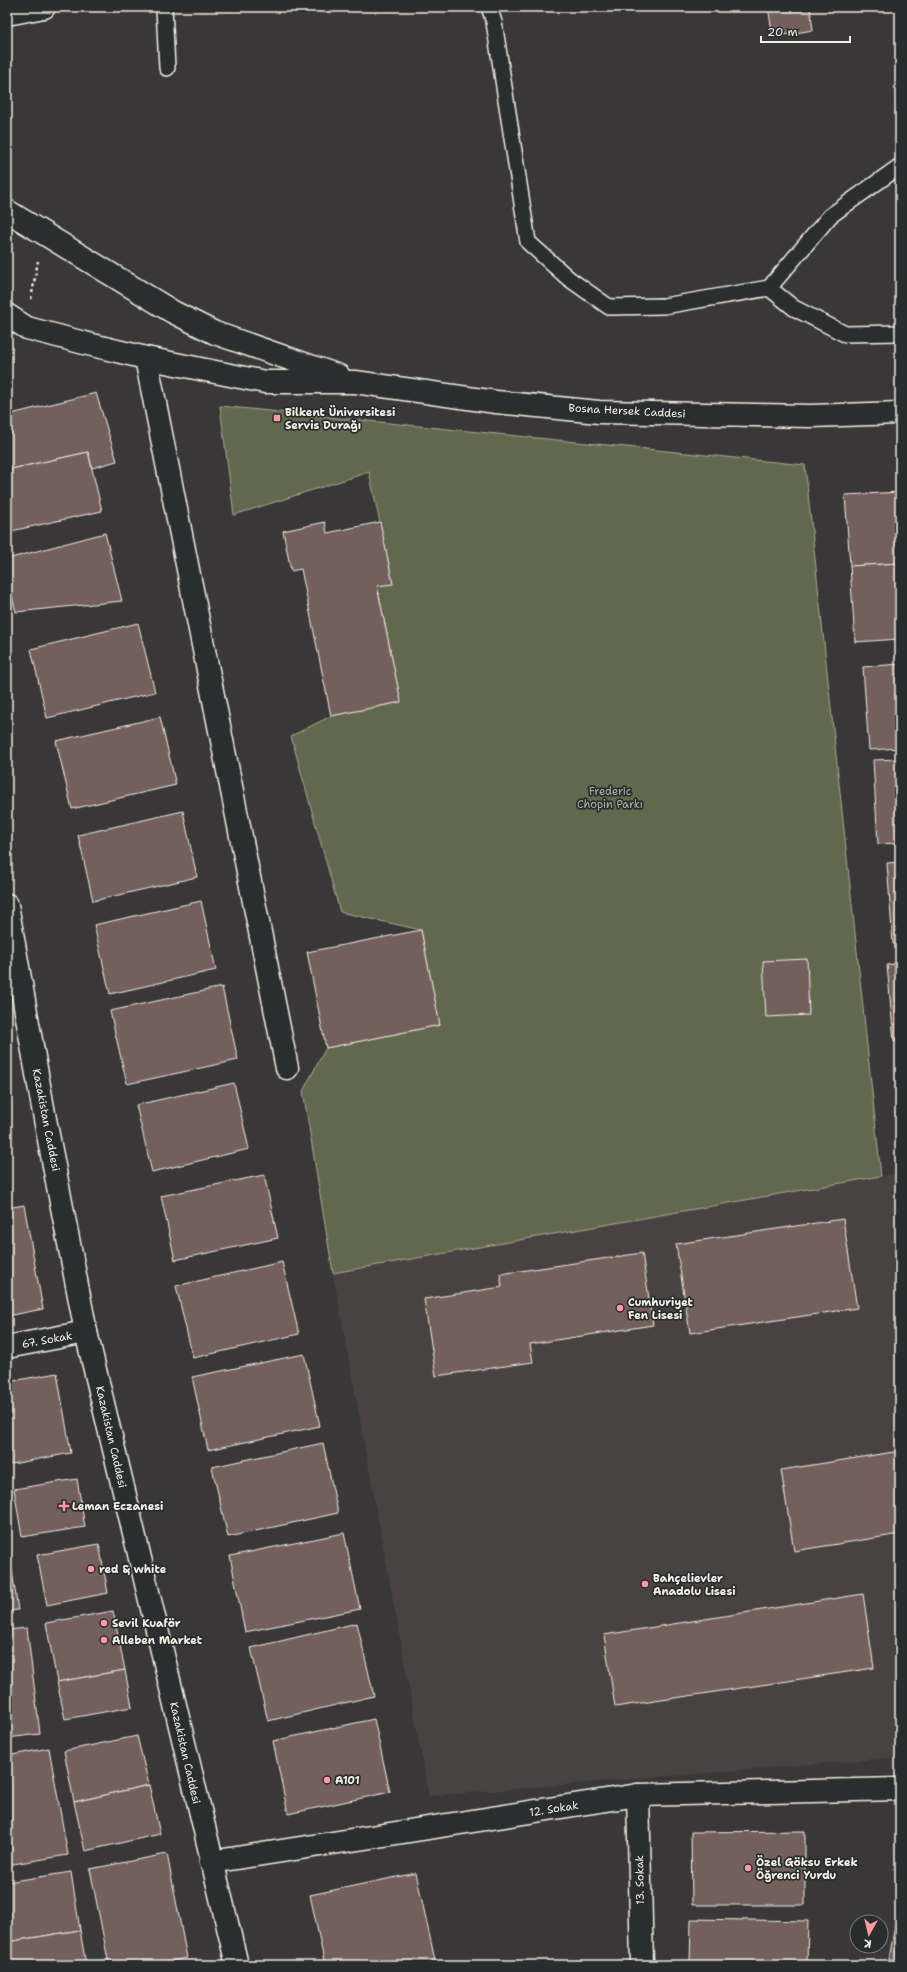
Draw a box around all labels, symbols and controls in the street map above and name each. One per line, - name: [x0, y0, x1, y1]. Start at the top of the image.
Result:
- scale bar: [761, 18, 850, 44]
- text: 20 m: [767, 24, 798, 40]
- street label: Bosna Hersek Caddesi: [568, 400, 686, 422]
- place label: Bilkent Üniversitesi Servis Durağı: [285, 405, 395, 433]
- marker: Bilkent Üniversitesi Servis Durağı: [272, 413, 282, 423]
- park label: Frederic Chopin Parkı: [577, 784, 643, 812]
- street label: Kazakistan Caddesi: [29, 1067, 63, 1173]
- place label: Cumhuriyet Fen Lisesi: [628, 1295, 694, 1323]
- marker: Cumhuriyet Fen Lisesi: [615, 1303, 625, 1313]
- street label: 67. Sokak: [20, 1328, 74, 1352]
- street label: Kazakistan Caddesi: [92, 1384, 130, 1490]
- place label: Leman Eczanesi: [72, 1499, 163, 1514]
- marker: Leman Eczanesi: [59, 1501, 69, 1511]
- place label: red & white: [99, 1562, 167, 1577]
- marker: red & white: [86, 1564, 96, 1574]
- place label: Bahçelievler Anadolu Lisesi: [653, 1571, 736, 1599]
- marker: Bahçelievler Anadolu Lisesi: [640, 1579, 650, 1589]
- place label: Sevil Kuaför: [112, 1616, 181, 1631]
- marker: Sevil Kuaför: [99, 1618, 109, 1628]
- place label: Alleben Market: [112, 1633, 203, 1648]
- marker: Alleben Market: [99, 1635, 109, 1645]
- street label: Kazakistan Caddesi: [166, 1700, 204, 1806]
- place label: A101: [335, 1773, 360, 1788]
- marker: A101: [322, 1775, 332, 1785]
- street label: 12. Sokak: [528, 1798, 580, 1820]
- street label: 13. Sokak: [632, 1855, 648, 1905]
- place label: Özel Göksu Erkek Öğrenci Yurdu: [756, 1855, 858, 1883]
- marker: Özel Göksu Erkek Öğrenci Yurdu: [743, 1863, 753, 1873]
- north arrow: [849, 1914, 889, 1954]
- text: K: [862, 1935, 872, 1951]

